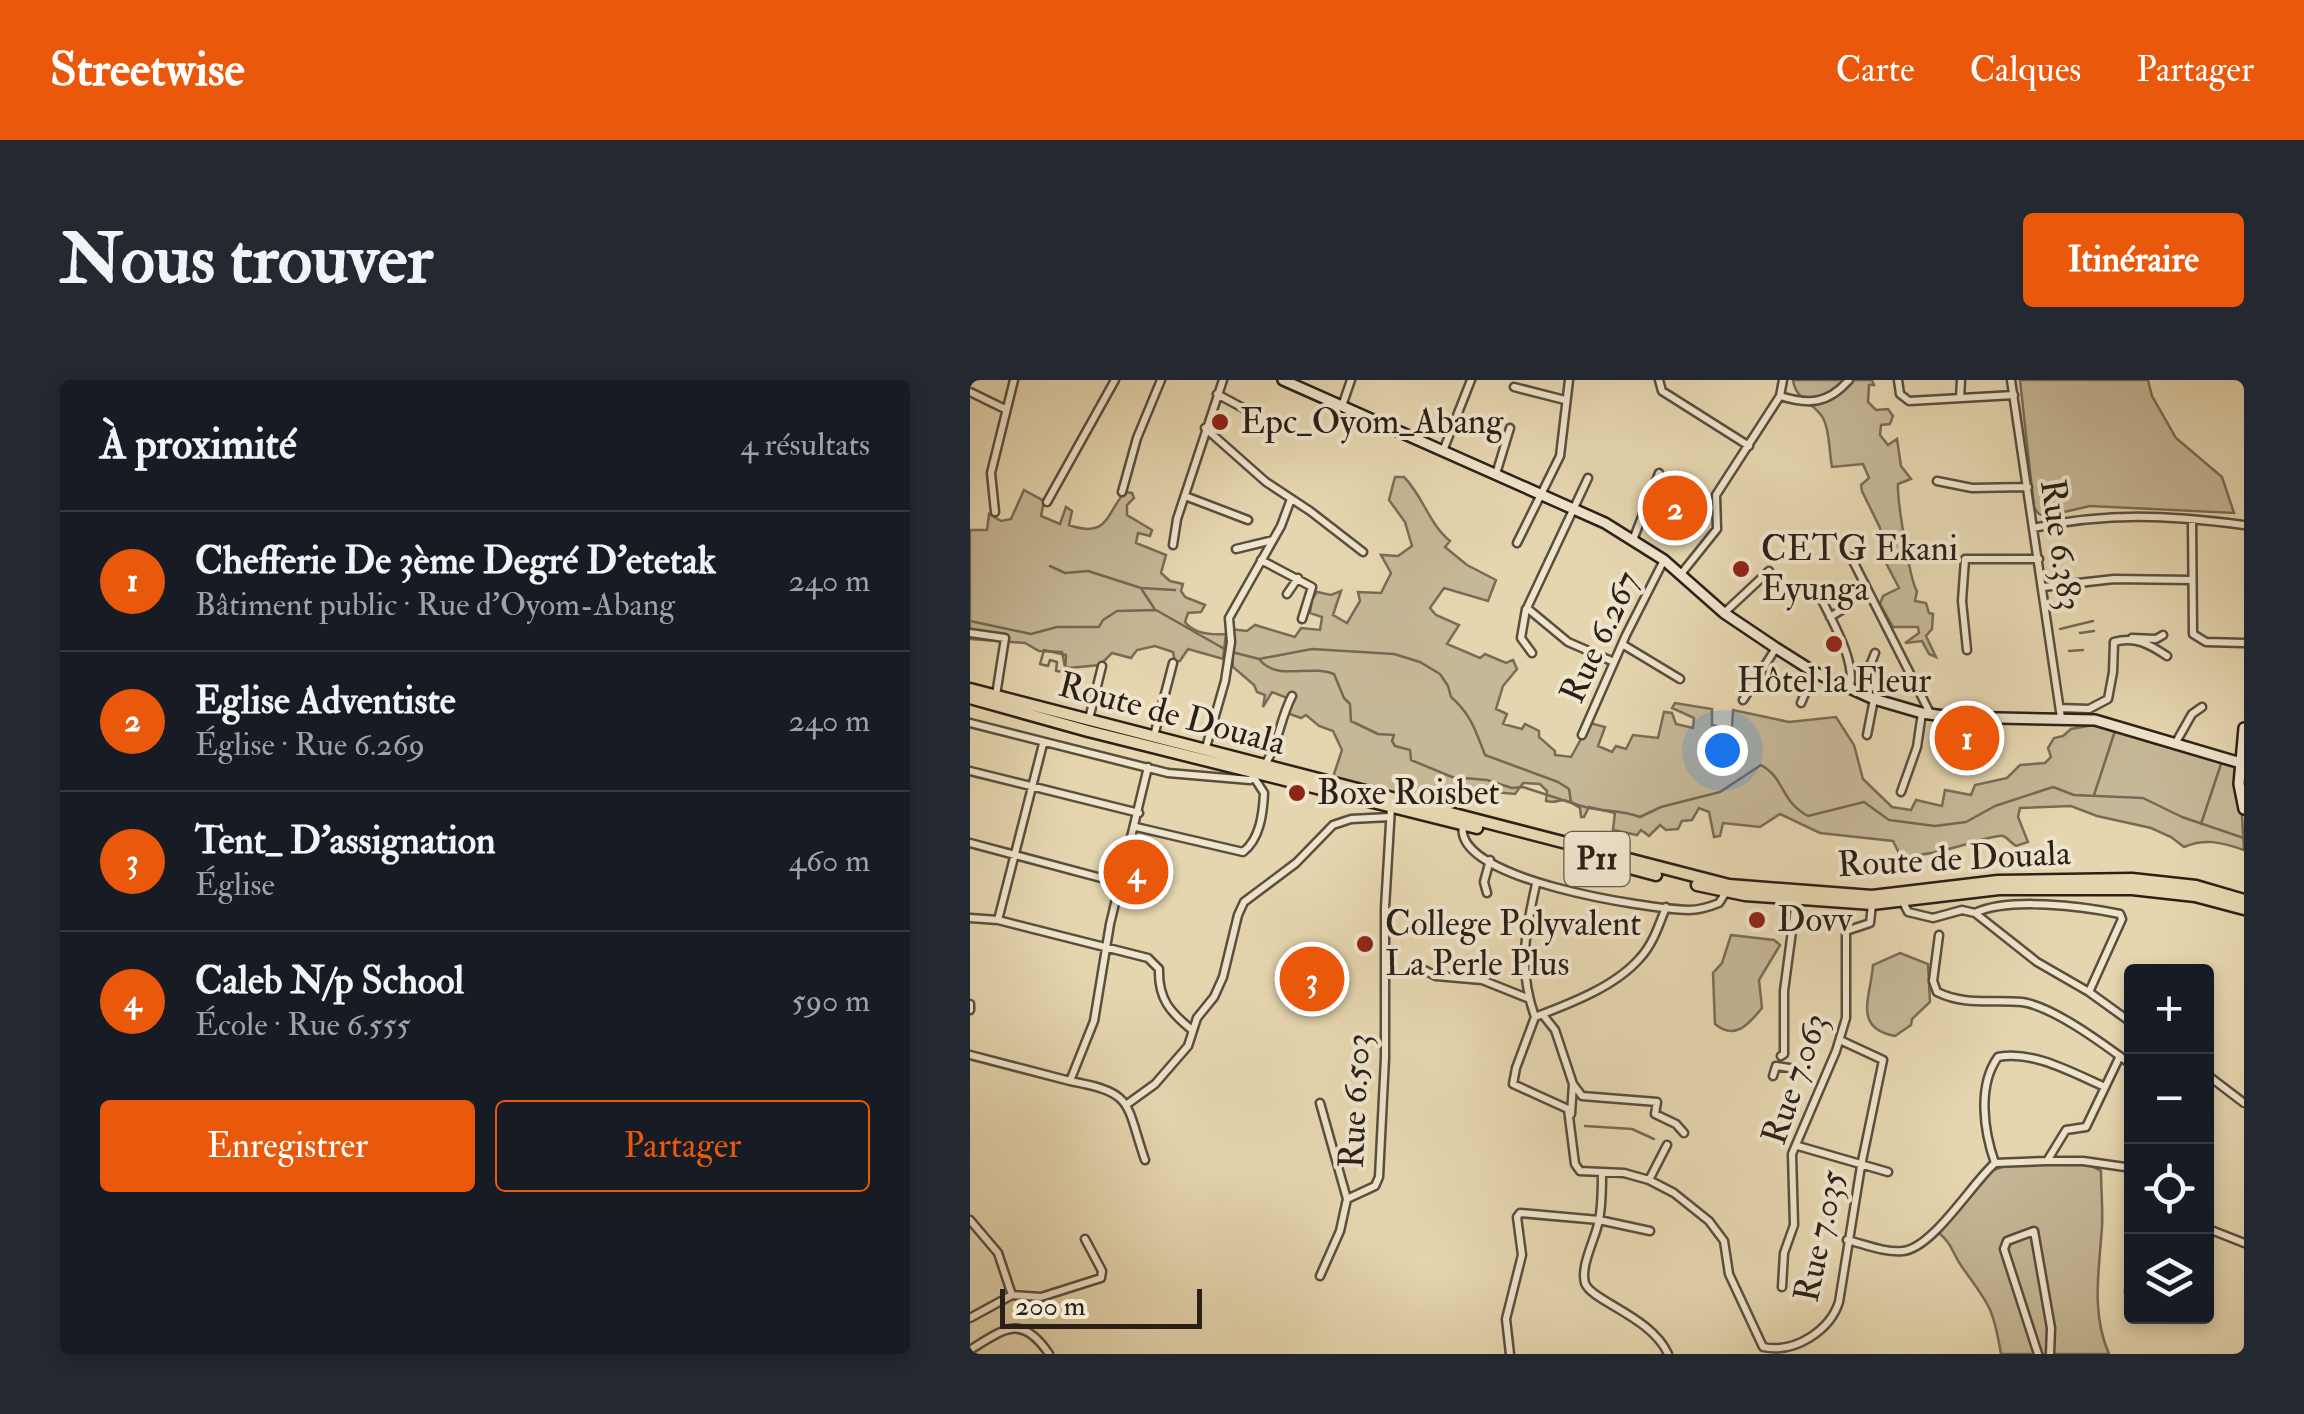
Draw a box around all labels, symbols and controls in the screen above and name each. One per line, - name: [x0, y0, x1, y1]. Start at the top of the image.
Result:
- text: Streetwise: [50, 40, 245, 100]
- text: Carte: [1836, 48, 1915, 92]
- text: Calques: [1970, 48, 2081, 92]
- text: Partager: [2136, 48, 2254, 92]
- button: Itinéraire: [2023, 213, 2244, 307]
- text: Nous trouver: [60, 216, 433, 304]
- place label: Epc_Oyom_Abang: [1240, 400, 1504, 444]
- marker: Epc_Oyom_Abang: [1209, 411, 1231, 433]
- text: À proximité: [100, 419, 296, 471]
- text: 4 résultats: [740, 425, 870, 465]
- pin: 2: [1642, 470, 1708, 546]
- street label: Rue 6.383: [2030, 476, 2092, 614]
- place label: CETG Ekani Eyunga: [1761, 527, 1958, 611]
- text: Chefferie De 3ème Degré D'etetak: [195, 537, 716, 585]
- marker: CETG Ekani Eyunga: [1730, 558, 1752, 580]
- text: 1: [127, 561, 138, 601]
- text: 240 m: [789, 561, 870, 601]
- street label: Rue 6.267: [1550, 564, 1650, 710]
- text: Bâtiment public · Rue d'Oyom-Abang: [195, 585, 675, 625]
- marker: Hôtel la Fleur: [1823, 633, 1845, 655]
- place label: Hôtel la Fleur: [1737, 659, 1931, 703]
- street label: Route de Douala: [1054, 663, 1291, 766]
- text: Eglise Adventiste: [195, 677, 456, 725]
- pin: 1: [1934, 700, 2000, 776]
- text: 2: [124, 701, 141, 741]
- text: 240 m: [789, 701, 870, 741]
- text: Église · Rue 6.269: [195, 725, 425, 765]
- your location: [1697, 725, 1748, 776]
- place label: Boxe Roisbet: [1317, 771, 1500, 815]
- marker: Boxe Roisbet: [1286, 782, 1308, 804]
- text: Tent_ D'assignation: [195, 817, 496, 865]
- street label: Route de Douala: [1836, 831, 2072, 887]
- road number: P11: [1564, 832, 1630, 886]
- pin: 4: [1104, 834, 1168, 910]
- text: 3: [126, 841, 139, 881]
- text: 460 m: [789, 841, 870, 881]
- text: Église: [195, 865, 275, 905]
- place label: Dovv: [1777, 898, 1853, 942]
- place label: College Polyvalent La Perle Plus: [1385, 902, 1641, 986]
- marker: Dovv: [1746, 909, 1768, 931]
- marker: College Polyvalent La Perle Plus: [1354, 933, 1376, 955]
- pin: 3: [1280, 942, 1344, 1016]
- text: Caleb N/p School: [195, 957, 464, 1005]
- map controls: [2124, 964, 2214, 1324]
- button: +: [2124, 964, 2214, 1054]
- text: 4: [124, 981, 141, 1021]
- text: 590 m: [792, 981, 870, 1021]
- text: École · Rue 6.555: [195, 1005, 411, 1045]
- street label: Rue 7.063: [1752, 1008, 1838, 1150]
- street label: Rue 6.503: [1329, 1032, 1381, 1170]
- button: −: [2124, 1054, 2214, 1144]
- button: Enregistrer: [100, 1100, 475, 1192]
- button: Partager: [495, 1100, 870, 1192]
- button: locate: [2124, 1144, 2214, 1234]
- street label: Rue 7.035: [1785, 1165, 1856, 1306]
- button: layers: [2124, 1234, 2214, 1324]
- scale bar: [1000, 1284, 1202, 1328]
- text: 200 m: [1015, 1289, 1086, 1324]

